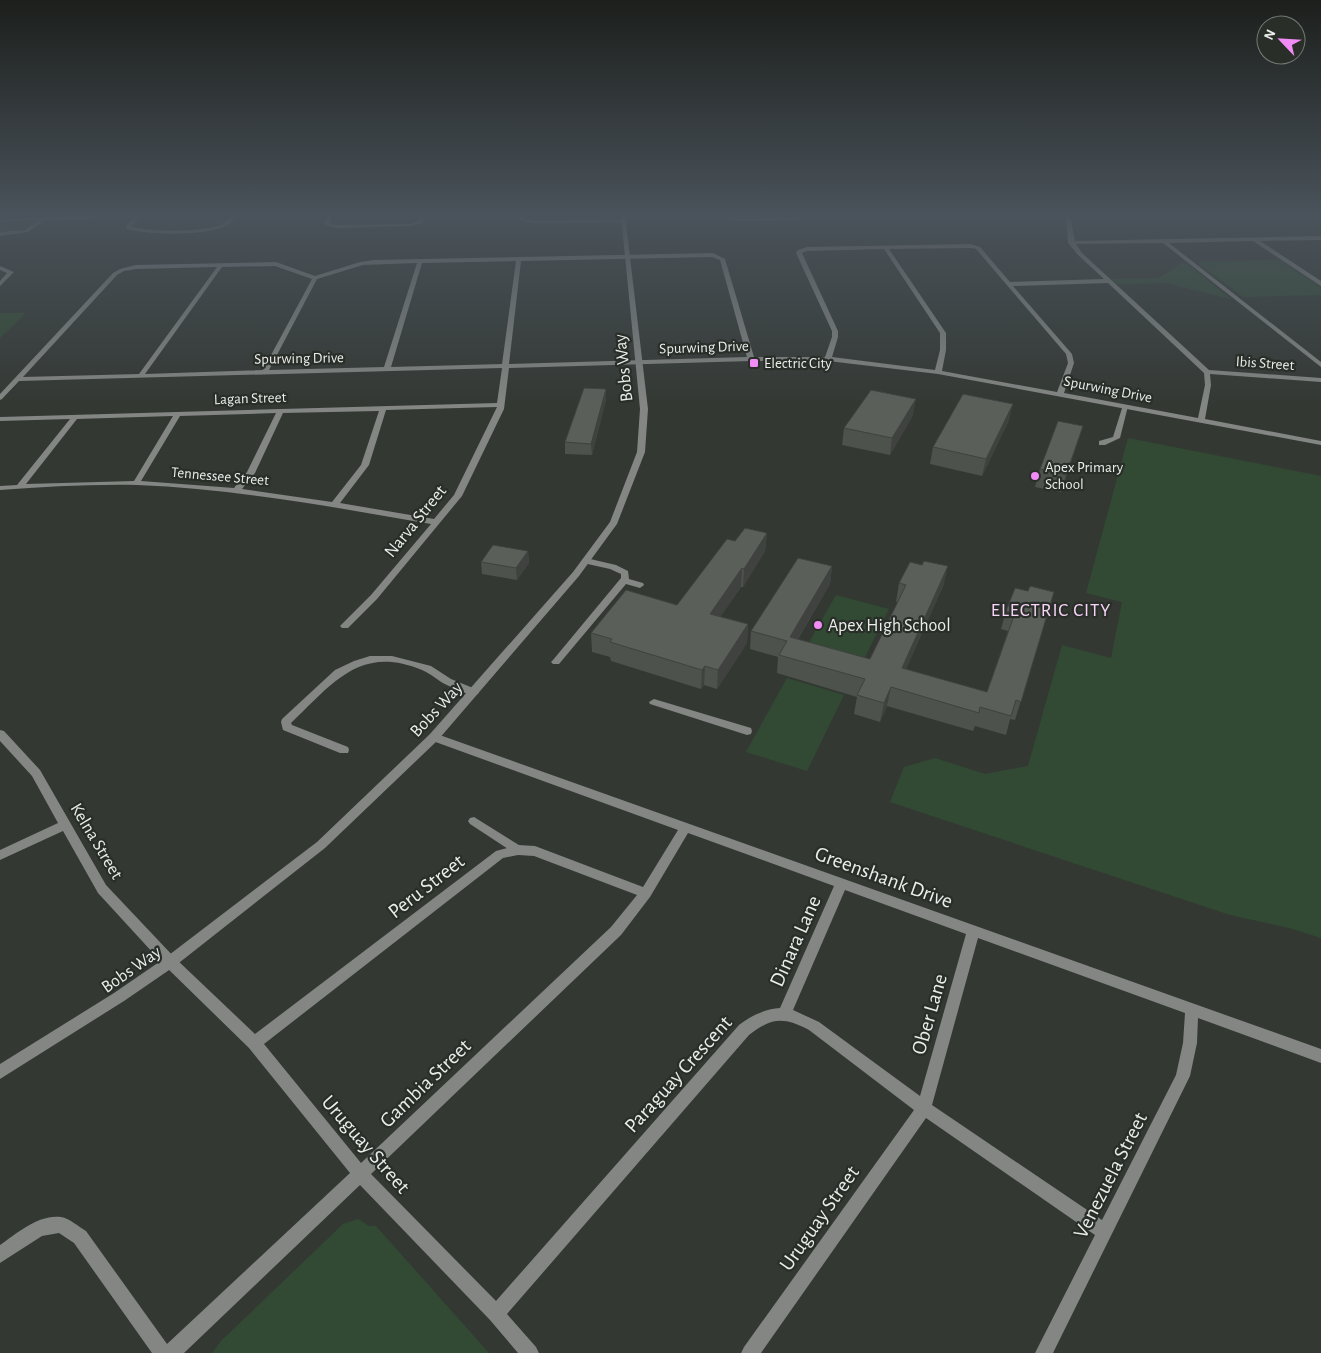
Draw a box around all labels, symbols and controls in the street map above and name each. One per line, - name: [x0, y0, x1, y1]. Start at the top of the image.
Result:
- north arrow: [1256, 15, 1306, 65]
- text: N: [1262, 28, 1279, 42]
- street label: Bobs Way: [611, 333, 637, 403]
- street label: Spurwing Drive: [659, 338, 749, 357]
- street label: Spurwing Drive: [254, 350, 344, 367]
- street label: Ibis Street: [1235, 354, 1295, 373]
- place label: Electric City: [764, 356, 832, 371]
- marker: Electric City: [748, 357, 760, 369]
- street label: Spurwing Drive: [1062, 374, 1153, 405]
- street label: Lagan Street: [213, 390, 287, 407]
- place label: Apex Primary School: [1045, 460, 1124, 492]
- street label: Tennessee Street: [170, 465, 270, 488]
- marker: Apex Primary School: [1029, 470, 1041, 482]
- street label: Narva Street: [381, 482, 450, 561]
- district label: ELECTRIC CITY: [991, 601, 1111, 620]
- place label: Apex High School: [828, 617, 951, 635]
- marker: Apex High School: [812, 619, 824, 631]
- street label: Bobs Way: [407, 678, 467, 741]
- street label: Kelna Street: [67, 800, 126, 883]
- street label: Greenshank Drive: [812, 843, 955, 912]
- street label: Peru Street: [384, 850, 469, 922]
- street label: Dinara Lane: [766, 892, 825, 990]
- street label: Bobs Way: [99, 943, 165, 997]
- street label: Ober Lane: [908, 971, 951, 1057]
- street label: Paraguay Crescent: [621, 1012, 736, 1137]
- street label: Gambia Street: [376, 1035, 475, 1132]
- street label: Uruguay Street: [318, 1091, 414, 1198]
- street label: Venezuela Street: [1070, 1109, 1151, 1241]
- street label: Uruguay Street: [776, 1162, 863, 1274]

